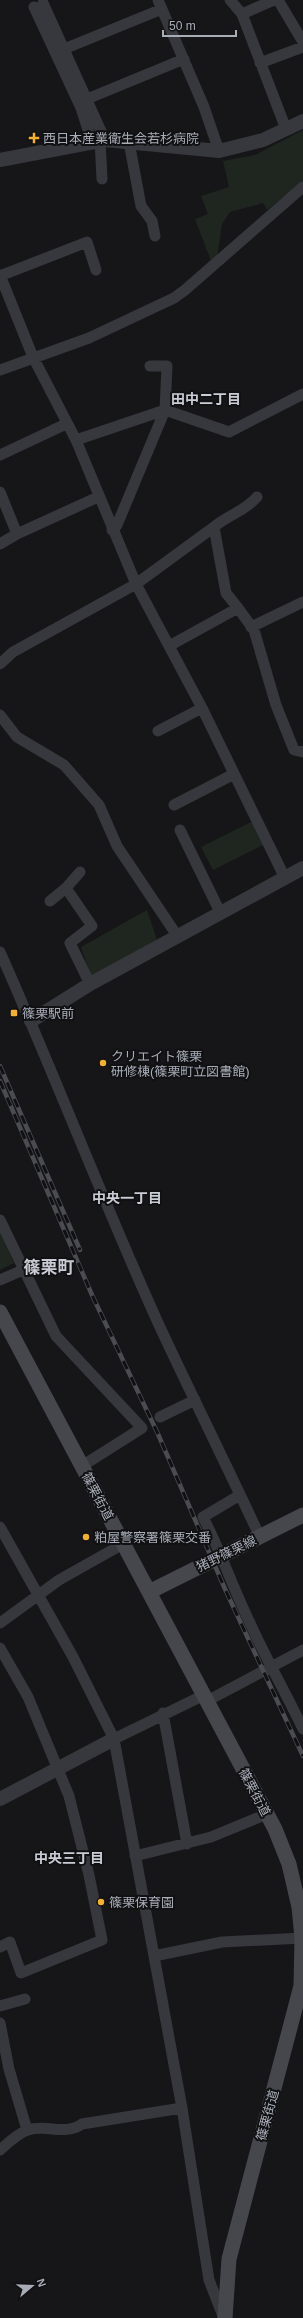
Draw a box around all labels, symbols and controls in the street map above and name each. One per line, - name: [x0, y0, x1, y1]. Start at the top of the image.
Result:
- scale bar: [163, 12, 236, 38]
- text: 50 m: [169, 19, 196, 33]
- place label: 西日本産業衛生会若杉病院: [43, 131, 199, 146]
- marker: 西日本産業衛生会若杉病院: [28, 132, 40, 144]
- district label: 田中二丁目: [171, 391, 241, 407]
- place label: 篠栗駅前: [22, 1006, 74, 1021]
- marker: 篠栗駅前: [9, 1008, 19, 1018]
- place label: クリエイト篠栗 研修棟(篠栗町立図書館): [111, 1049, 250, 1079]
- marker: クリエイト篠栗 研修棟(篠栗町立図書館): [98, 1058, 108, 1068]
- district label: 中央一丁目: [92, 1190, 162, 1206]
- district label: 篠栗町: [24, 1258, 75, 1277]
- street label: 篠栗街道: [79, 1470, 116, 1523]
- place label: 粕屋警察署篠栗交番: [94, 1530, 211, 1545]
- marker: 粕屋警察署篠栗交番: [81, 1532, 91, 1542]
- street label: 猪野篠栗線: [194, 1532, 259, 1574]
- street label: 篠栗街道: [236, 1766, 273, 1819]
- district label: 中央三丁目: [34, 1850, 104, 1866]
- place label: 篠栗保育園: [109, 1895, 174, 1910]
- marker: 篠栗保育園: [96, 1897, 106, 1907]
- street label: 篠栗街道: [254, 2088, 281, 2142]
- north arrow: [12, 2266, 52, 2306]
- text: N: [34, 2277, 48, 2289]

